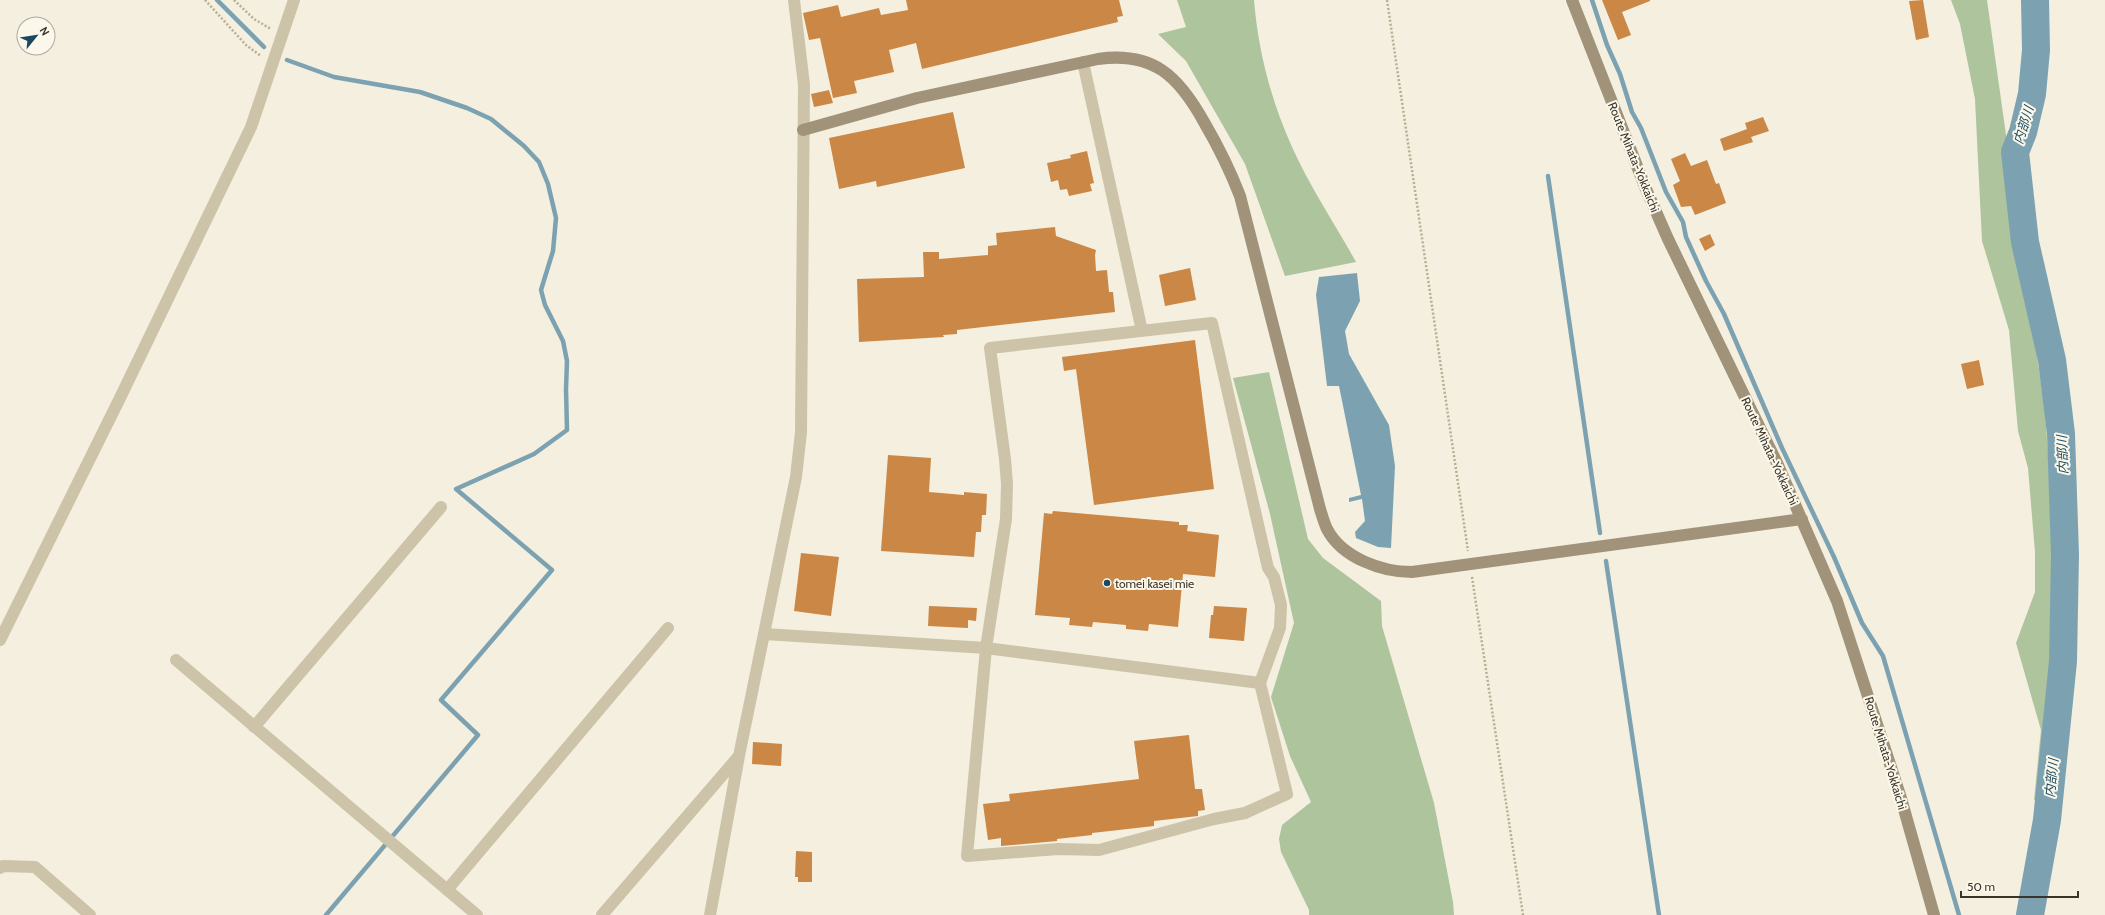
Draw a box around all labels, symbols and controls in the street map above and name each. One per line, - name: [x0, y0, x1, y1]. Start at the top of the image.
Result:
- north arrow: [16, 16, 56, 56]
- text: N: [37, 24, 53, 38]
- street label: Route Mihata-Yokkaichi: [1605, 100, 1663, 214]
- water label: 内部川: [2010, 102, 2037, 146]
- street label: Route Mihata-Yokkaichi: [1738, 395, 1802, 507]
- water label: 内部川: [2053, 433, 2071, 475]
- place label: tomei kasei mie: [1115, 576, 1194, 591]
- marker: tomei kasei mie: [1102, 578, 1112, 588]
- street label: Route Mihata-Yokkaichi: [1862, 695, 1910, 811]
- water label: 内部川: [2041, 756, 2061, 798]
- scale bar: [1961, 873, 2078, 899]
- text: 50 m: [1967, 879, 1995, 894]

